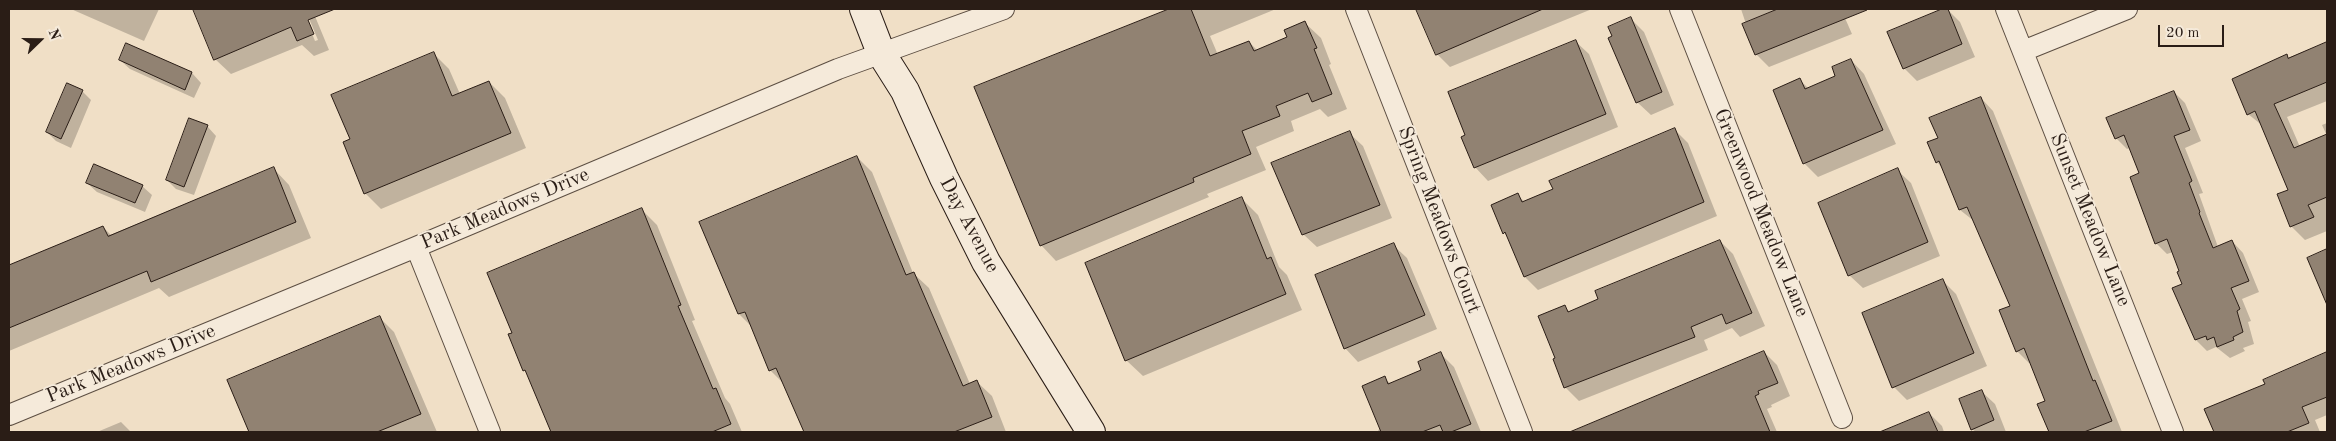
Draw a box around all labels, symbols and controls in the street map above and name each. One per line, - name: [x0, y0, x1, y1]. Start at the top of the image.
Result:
- north arrow: [15, 15, 65, 65]
- scale bar: [2161, 15, 2227, 47]
- text: 20 m: [2166, 26, 2200, 41]
- text: N: [45, 27, 62, 42]
- street label: Greenwood Meadow Lane: [1708, 105, 1814, 321]
- street label: Spring Meadows Court: [1392, 123, 1486, 317]
- street label: Sunset Meadow Lane: [2044, 130, 2136, 310]
- street label: Park Meadows Drive: [417, 163, 593, 255]
- street label: Day Avenue: [934, 173, 1004, 277]
- street label: Park Meadows Drive: [43, 319, 219, 409]

